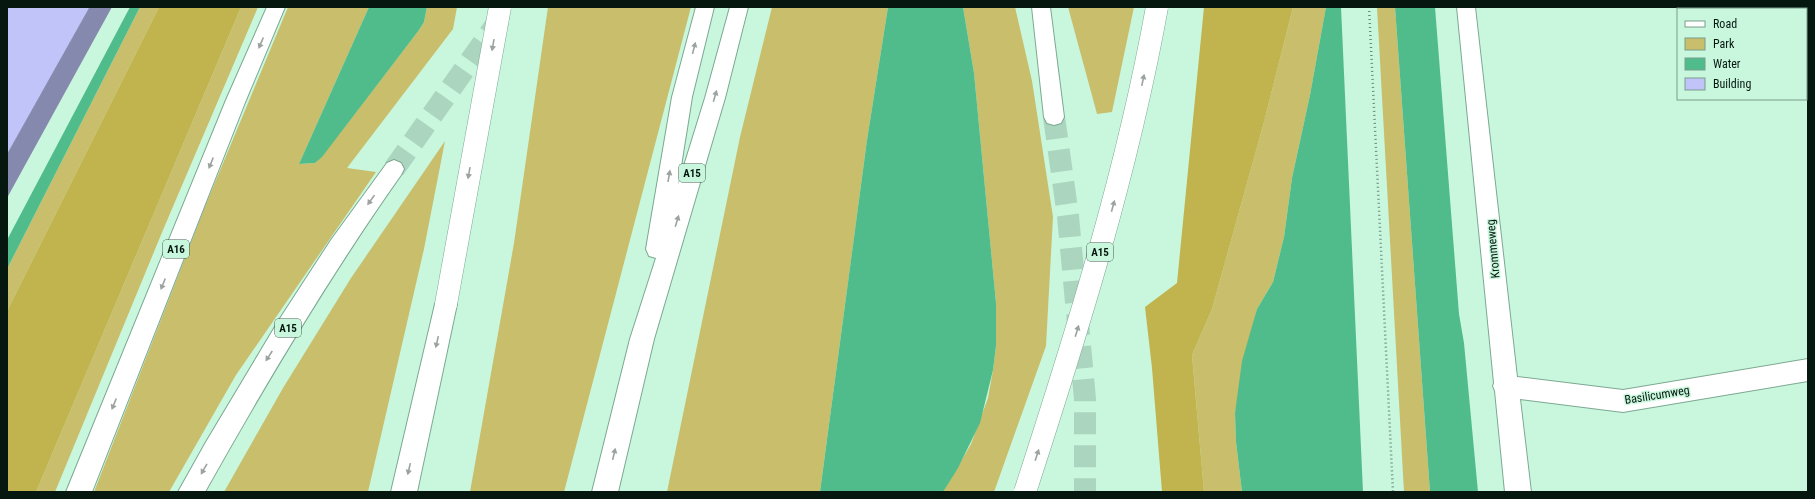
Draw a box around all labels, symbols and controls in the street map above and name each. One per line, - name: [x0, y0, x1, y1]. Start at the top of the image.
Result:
- legend: [1677, 8, 1807, 100]
- text: Road: [1713, 17, 1737, 31]
- one-way arrow: [257, 37, 263, 49]
- text: Park: [1713, 37, 1735, 51]
- one-way arrow: [489, 39, 495, 51]
- one-way arrow: [692, 42, 698, 55]
- text: Water: [1713, 57, 1741, 71]
- one-way arrow: [1141, 74, 1147, 86]
- text: Building: [1713, 77, 1751, 91]
- one-way arrow: [712, 90, 718, 102]
- one-way arrow: [207, 157, 213, 169]
- road number: A15: [679, 164, 705, 182]
- one-way arrow: [466, 167, 472, 179]
- one-way arrow: [666, 170, 672, 182]
- one-way arrow: [366, 195, 375, 206]
- one-way arrow: [1110, 200, 1116, 212]
- one-way arrow: [674, 215, 680, 227]
- street label: Krommeweg: [1483, 219, 1503, 279]
- road number: A16: [163, 240, 189, 258]
- road number: A15: [1087, 243, 1113, 261]
- one-way arrow: [159, 278, 165, 290]
- road number: A15: [275, 319, 301, 337]
- one-way arrow: [1074, 325, 1080, 337]
- one-way arrow: [434, 336, 440, 349]
- one-way arrow: [266, 350, 273, 362]
- street label: Basilicumweg: [1623, 383, 1691, 407]
- one-way arrow: [111, 399, 117, 411]
- one-way arrow: [612, 448, 618, 460]
- one-way arrow: [1034, 449, 1040, 461]
- one-way arrow: [201, 463, 207, 475]
- one-way arrow: [405, 463, 411, 475]

